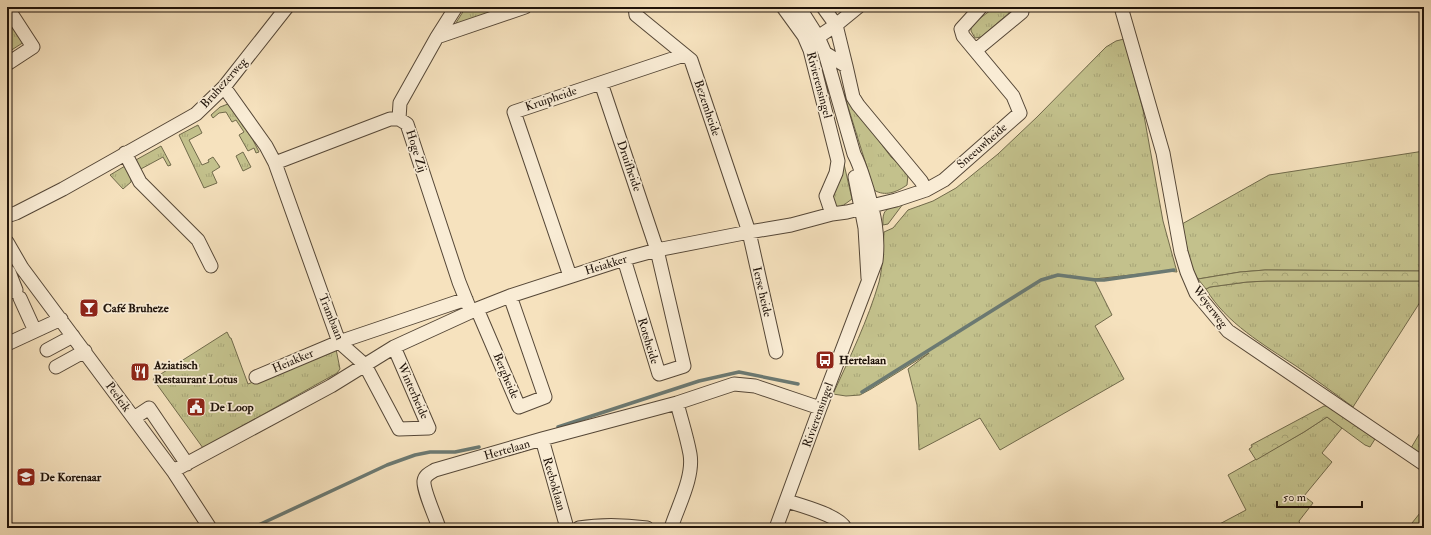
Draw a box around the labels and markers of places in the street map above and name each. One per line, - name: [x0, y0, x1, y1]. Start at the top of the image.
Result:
- bar icon: Café Bruheze: [78, 297, 100, 319]
- place label: Café Bruheze: [103, 301, 170, 316]
- bus stop icon: Hertelaan: [814, 349, 836, 371]
- place label: Hertelaan: [839, 353, 887, 368]
- place label: Aziatisch Restaurant Lotus: [153, 358, 237, 387]
- restaurant icon: Aziatisch Restaurant Lotus: [129, 361, 151, 383]
- public building icon: De Loop: [185, 396, 207, 418]
- place label: De Loop: [210, 400, 254, 415]
- school or university icon: De Korenaar: [15, 466, 37, 488]
- place label: De Korenaar: [40, 470, 102, 485]

